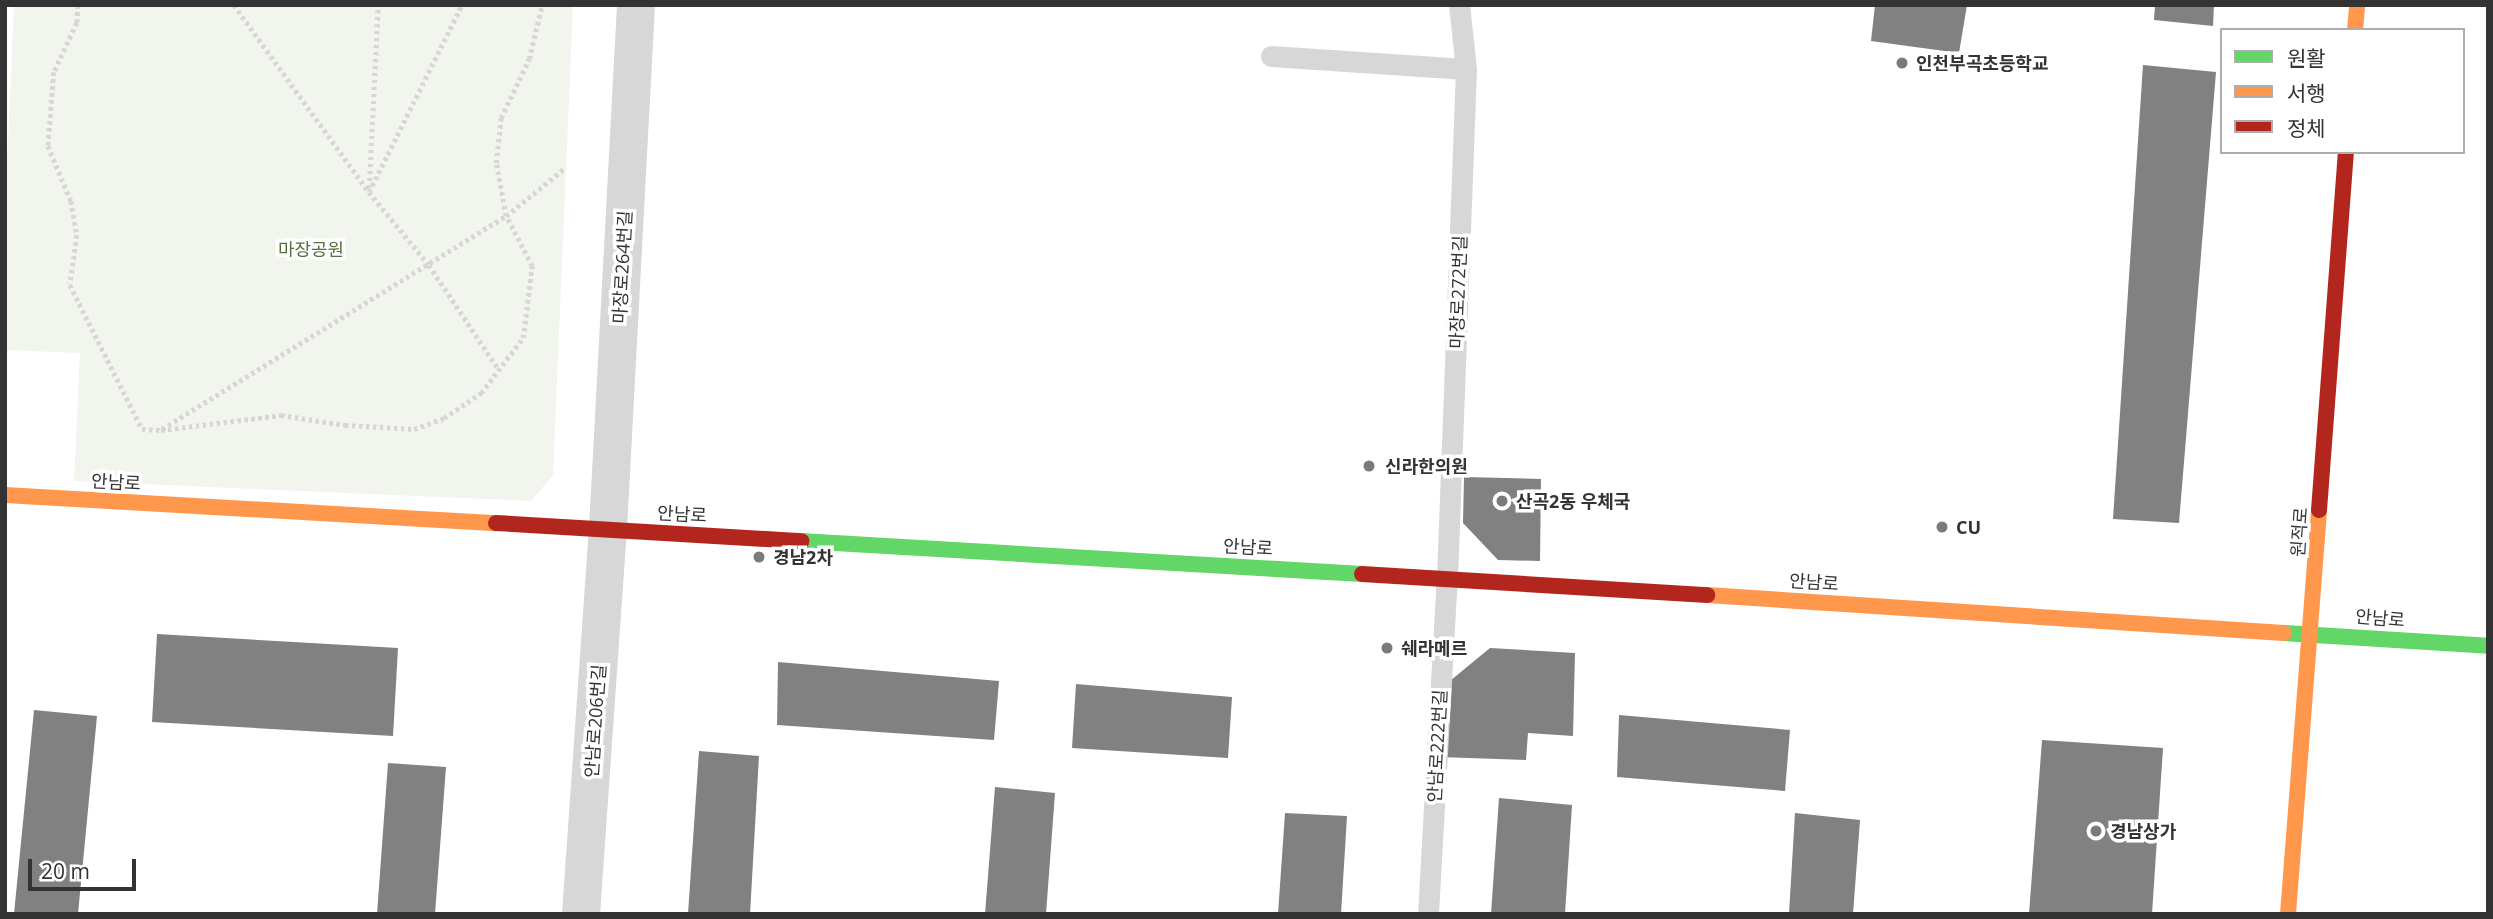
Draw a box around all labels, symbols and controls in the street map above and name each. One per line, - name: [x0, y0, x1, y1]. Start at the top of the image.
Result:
- legend: [2220, 28, 2465, 154]
- text: 원활: [2287, 44, 2326, 72]
- place label: 인천부곡초등학교: [1916, 52, 2048, 74]
- marker: 인천부곡초등학교: [1894, 55, 1910, 71]
- text: 서행: [2287, 79, 2326, 107]
- text: 정체: [2287, 114, 2326, 142]
- street label: 마장로264번길: [608, 210, 636, 324]
- street label: 마장로272번길: [1445, 235, 1471, 349]
- park label: 마장공원: [278, 238, 344, 260]
- place label: 신라한의원: [1385, 455, 1468, 477]
- marker: 신라한의원: [1359, 456, 1379, 476]
- street label: 안남로: [91, 470, 141, 494]
- place label: 산곡2동 우체국: [1516, 490, 1630, 512]
- marker: 산곡2동 우체국: [1494, 493, 1510, 509]
- street label: 안남로: [657, 502, 707, 526]
- street label: 원적로: [2286, 506, 2312, 558]
- place label: CU: [1956, 516, 1981, 538]
- marker: CU: [1934, 519, 1950, 535]
- street label: 안남로: [1223, 535, 1273, 559]
- place label: 경남2차: [773, 546, 833, 568]
- marker: 경남2차: [751, 549, 767, 565]
- street label: 안남로: [1788, 569, 1840, 595]
- street label: 안남로: [2354, 605, 2406, 631]
- place label: 쉐라메르: [1401, 637, 1467, 659]
- marker: 쉐라메르: [1379, 640, 1395, 656]
- street label: 안남로206번길: [580, 664, 610, 778]
- street label: 안남로222번길: [1423, 689, 1451, 803]
- place label: 경남상가: [2110, 820, 2176, 842]
- marker: 경남상가: [2088, 823, 2104, 839]
- scale bar: [32, 846, 140, 890]
- text: 20 m: [41, 857, 90, 885]

